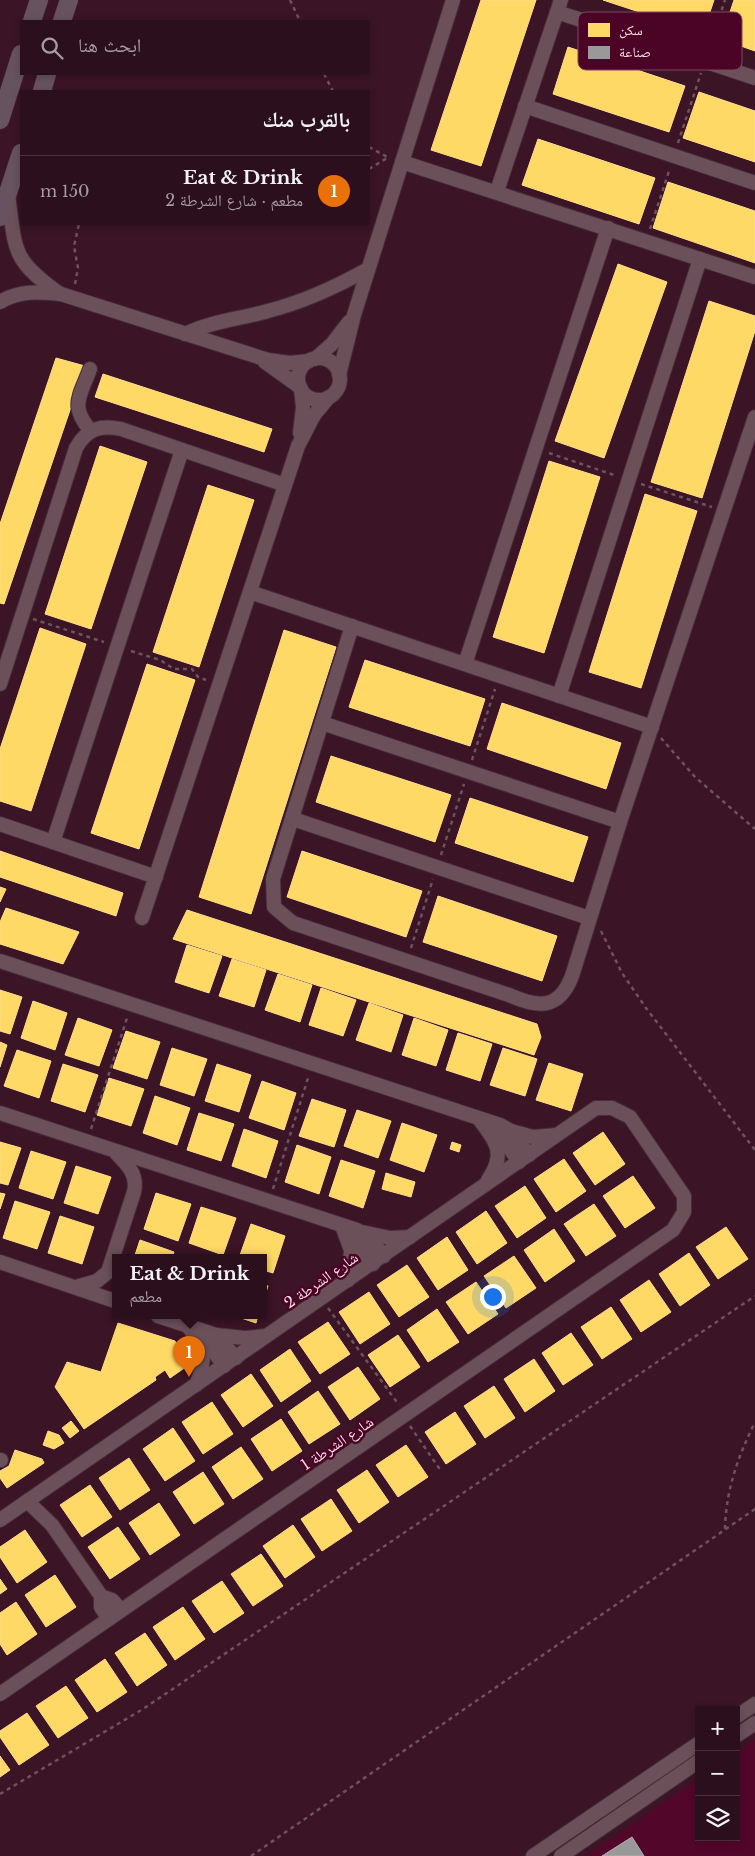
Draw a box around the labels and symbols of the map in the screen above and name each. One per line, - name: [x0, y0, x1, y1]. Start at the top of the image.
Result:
- legend: [578, 12, 742, 70]
- text: سكن: [619, 21, 643, 39]
- text: صناعة: [619, 43, 651, 61]
- street label: شارع الشرطة 2: [280, 1248, 362, 1313]
- your location: [480, 1284, 506, 1310]
- pin: 1: [173, 1336, 205, 1377]
- street label: شارع الشرطة 1: [297, 1412, 377, 1475]

